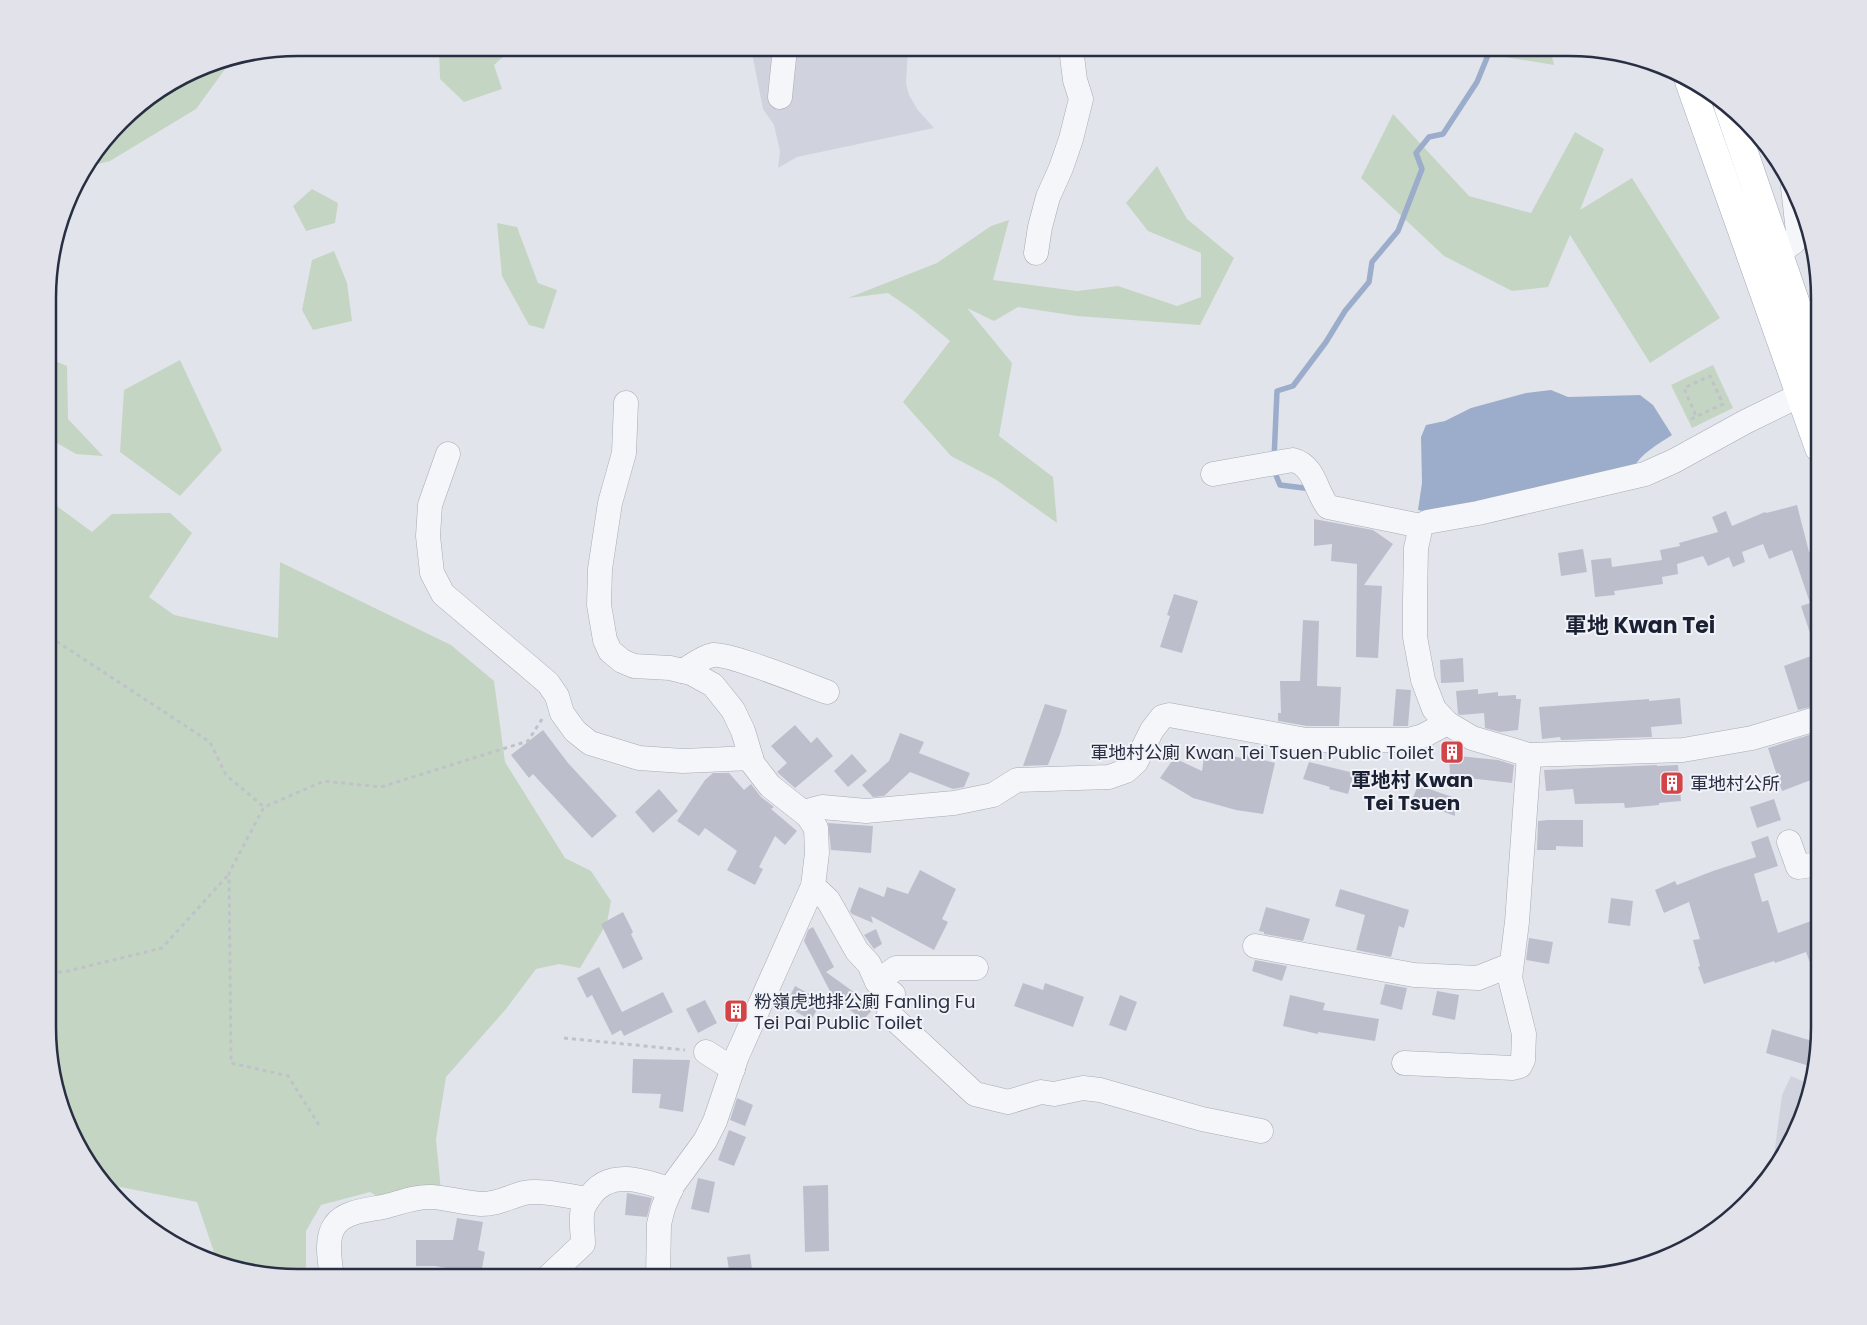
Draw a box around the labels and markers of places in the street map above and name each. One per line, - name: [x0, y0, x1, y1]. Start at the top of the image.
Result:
- building icon: 軍地村公廁 Kwan Tei Tsuen Public Toilet: [1439, 739, 1465, 765]
- place label: 軍地村公廁 Kwan Tei Tsuen Public Toilet: [1090, 740, 1434, 765]
- building icon: 軍地村公所: [1659, 770, 1685, 796]
- place label: 軍地村公所: [1690, 771, 1780, 796]
- place label: 粉嶺虎地排公廁 Fanling Fu Tei Pai Public Toilet: [754, 989, 976, 1035]
- building icon: 粉嶺虎地排公廁 Fanling Fu Tei Pai Public Toilet: [723, 998, 749, 1024]

